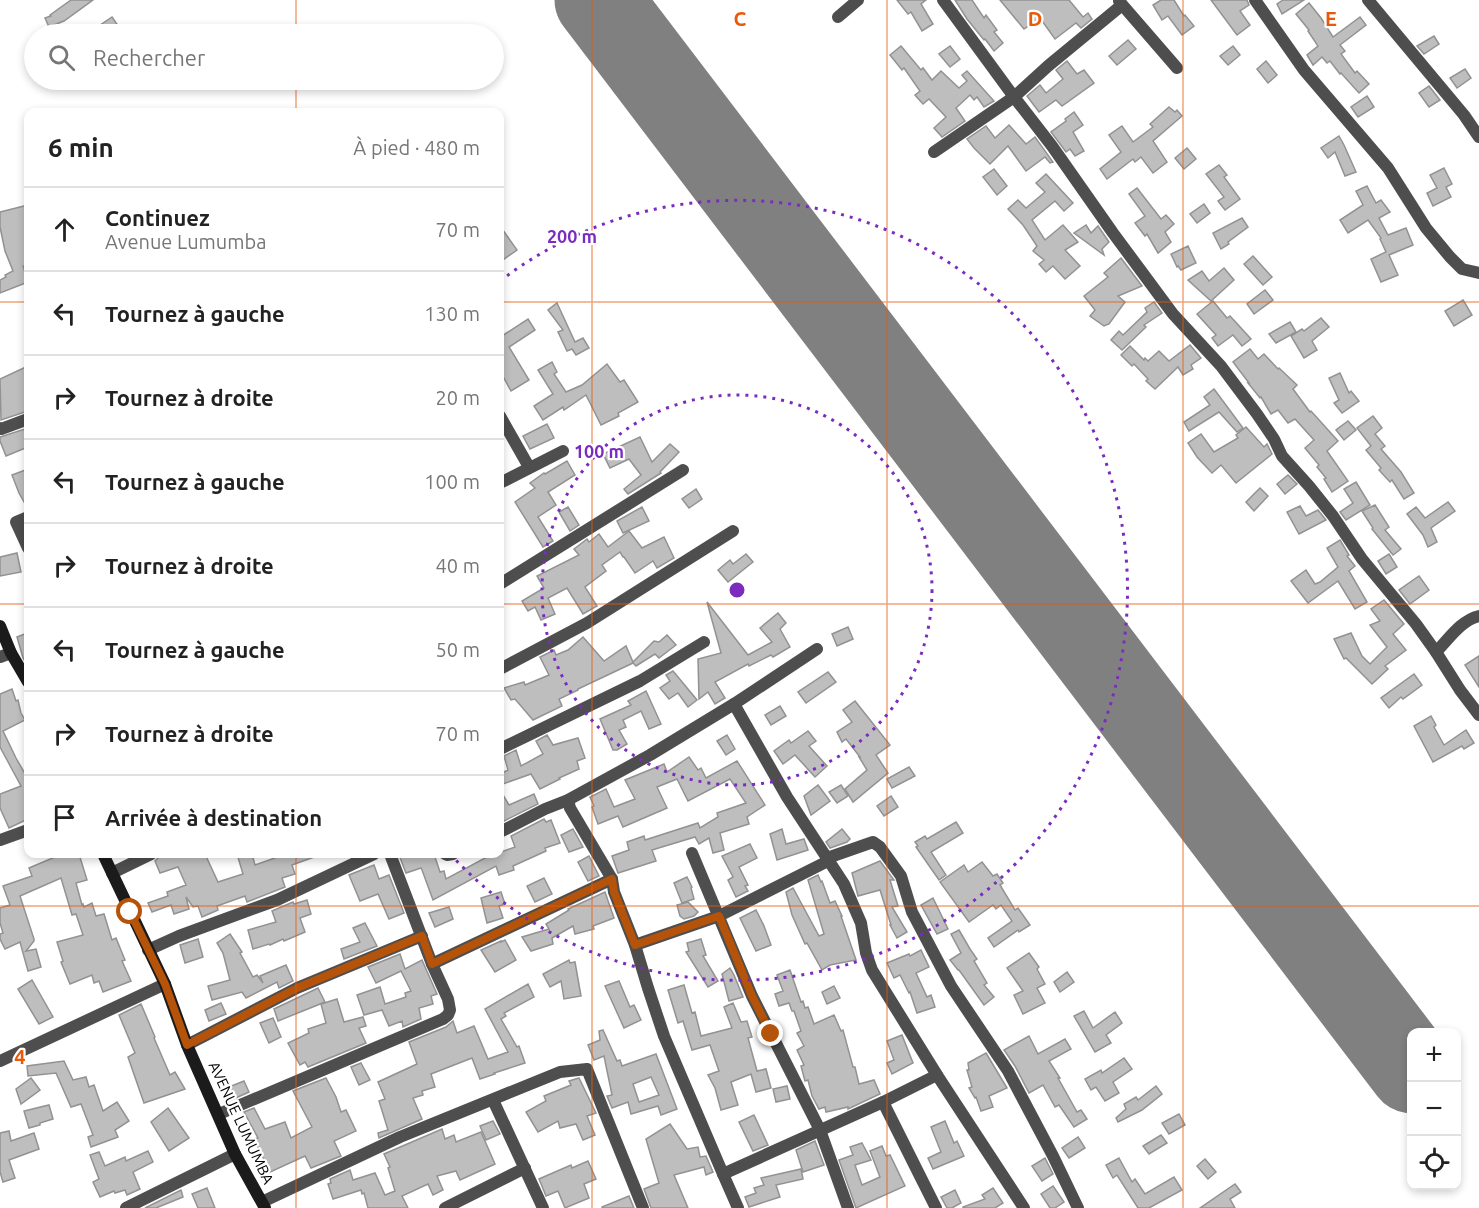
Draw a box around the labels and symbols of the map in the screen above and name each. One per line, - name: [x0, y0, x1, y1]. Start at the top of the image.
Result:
- text: C: [734, 7, 747, 30]
- text: D: [1028, 7, 1042, 30]
- text: E: [1325, 7, 1337, 30]
- text: 200 m: [547, 226, 597, 246]
- text: 100 m: [574, 441, 624, 461]
- centre of rings: [727, 580, 747, 600]
- route start: [116, 898, 142, 924]
- route end: [757, 1020, 783, 1046]
- text: 4: [14, 1045, 26, 1068]
- street label: AVENUE LUMUMBA: [206, 1059, 277, 1187]

